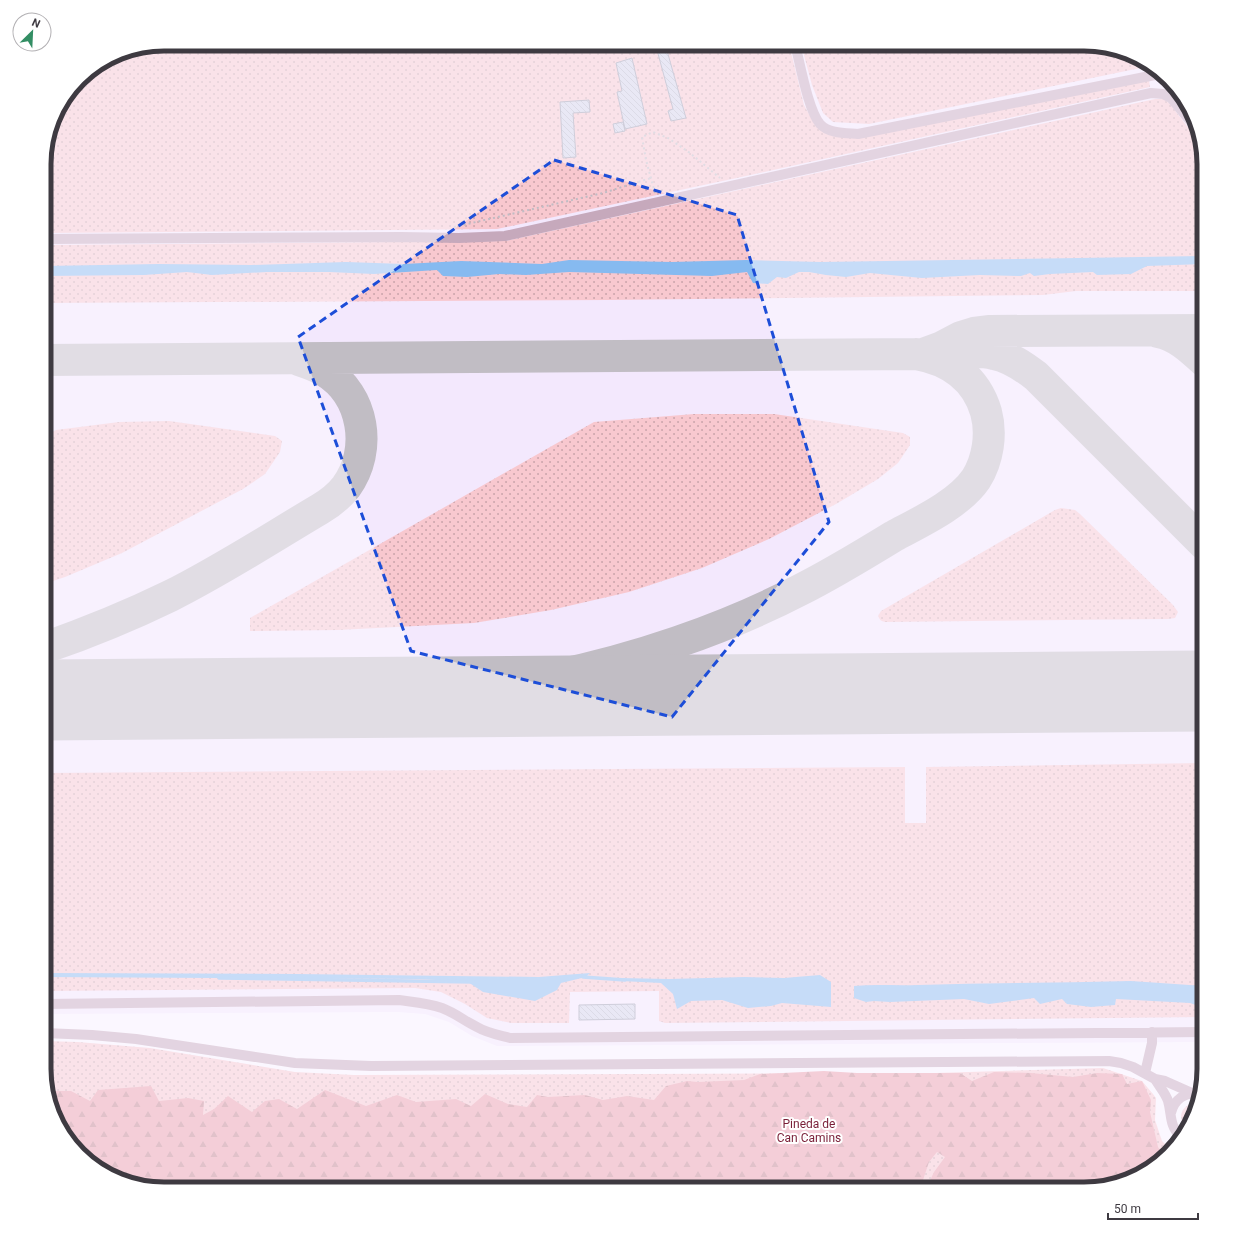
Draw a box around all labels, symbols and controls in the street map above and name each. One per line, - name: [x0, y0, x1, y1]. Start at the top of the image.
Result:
- north arrow: [12, 12, 52, 52]
- text: N: [30, 16, 42, 31]
- park label: Pineda de Can Camins: [777, 1117, 841, 1145]
- scale bar: [1108, 1195, 1198, 1221]
- text: 50 m: [1114, 1202, 1141, 1216]

